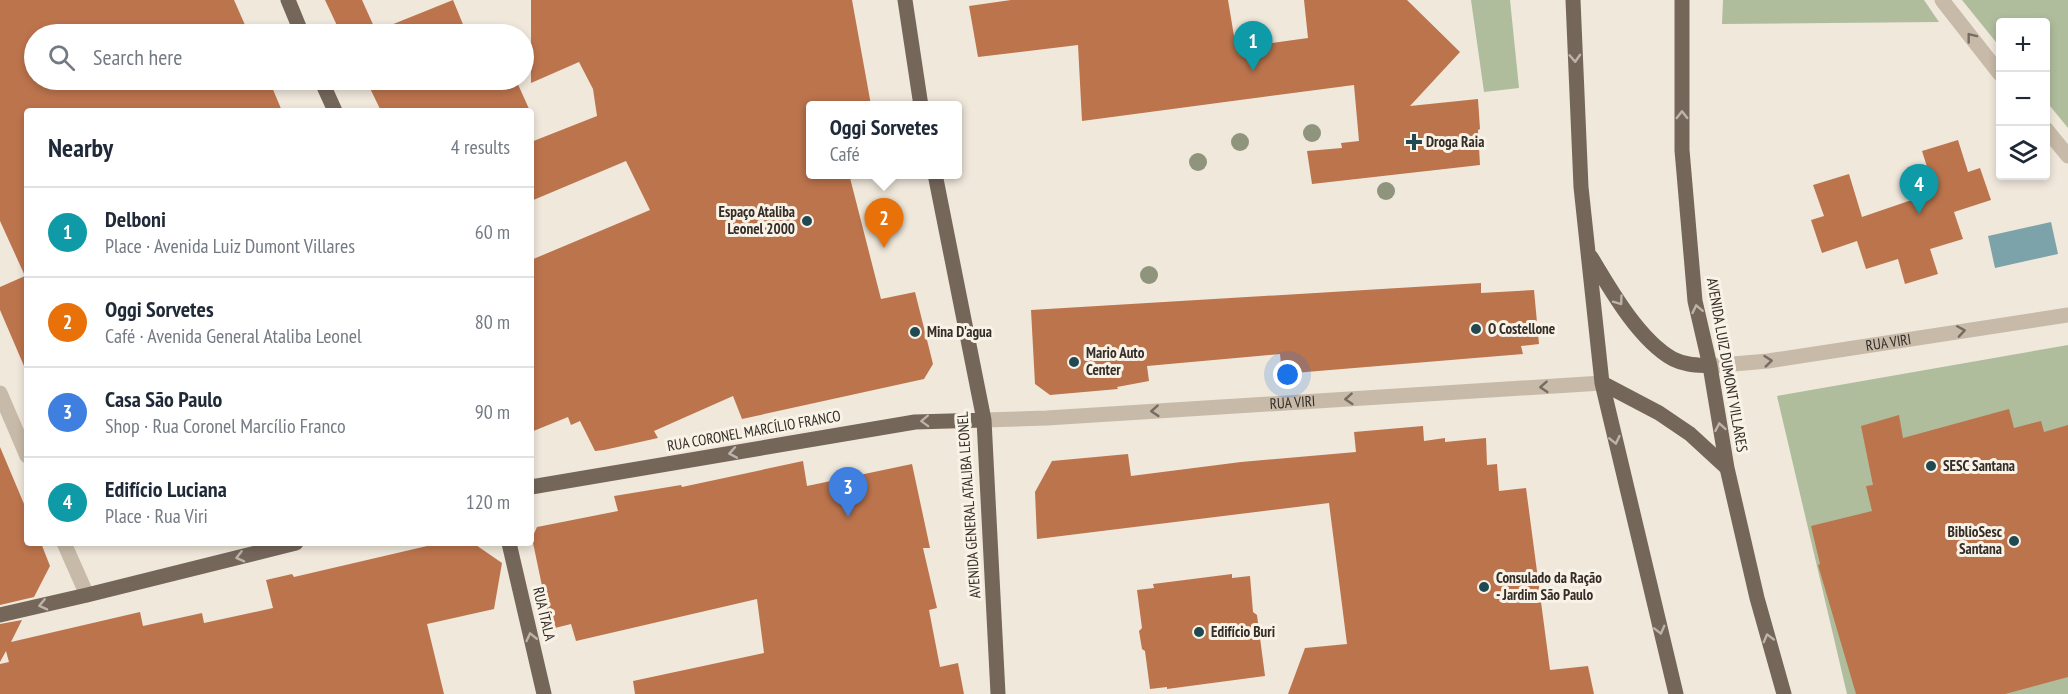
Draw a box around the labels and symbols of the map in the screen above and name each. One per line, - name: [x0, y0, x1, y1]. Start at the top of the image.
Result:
- pin: 1: [1234, 22, 1272, 71]
- one-way arrow: [1968, 33, 1979, 44]
- one-way arrow: [1569, 54, 1582, 63]
- one-way arrow: [1676, 110, 1688, 119]
- place label: Droga Raia: [1426, 132, 1484, 151]
- marker: Droga Raia: [1407, 135, 1421, 149]
- pin: 4: [1900, 164, 1938, 214]
- pin: 2: [864, 198, 904, 248]
- place label: Espaço Ataliba Leonel 2000: [719, 202, 795, 238]
- marker: Espaço Ataliba Leonel 2000: [800, 214, 814, 228]
- street label: AVENIDA LUIZ DUMONT VILLARES: [1703, 276, 1752, 453]
- one-way arrow: [1612, 294, 1623, 305]
- one-way arrow: [1691, 304, 1704, 314]
- place label: O Costellone: [1488, 319, 1555, 338]
- place label: Mina D'agua: [927, 322, 992, 341]
- marker: O Costellone: [1469, 322, 1483, 336]
- marker: Mina D'agua: [908, 325, 922, 339]
- one-way arrow: [1956, 326, 1965, 338]
- street label: RUA VIRI: [1864, 329, 1912, 355]
- place label: Mario Auto Center: [1086, 343, 1145, 379]
- marker: Mario Auto Center: [1067, 355, 1081, 369]
- one-way arrow: [1763, 355, 1772, 367]
- your location: [1273, 360, 1302, 389]
- one-way arrow: [1539, 380, 1548, 393]
- street label: RUA VIRI: [1269, 391, 1316, 413]
- one-way arrow: [1345, 392, 1354, 405]
- one-way arrow: [1150, 404, 1159, 417]
- street label: RUA CORONEL MARCÍLIO FRANCO: [666, 406, 842, 455]
- street label: AVENIDA GENERAL ATALIBA LEONEL: [952, 410, 984, 599]
- one-way arrow: [921, 415, 930, 428]
- one-way arrow: [1714, 422, 1727, 432]
- one-way arrow: [1608, 435, 1621, 445]
- one-way arrow: [728, 446, 738, 458]
- place label: SESC Santana: [1943, 456, 2015, 475]
- marker: SESC Santana: [1924, 459, 1938, 473]
- pin: 3: [828, 468, 868, 517]
- place label: BiblioSesc Santana: [1947, 522, 2003, 558]
- marker: BiblioSesc Santana: [2007, 534, 2021, 548]
- one-way arrow: [235, 550, 245, 563]
- place label: Consulado da Ração - Jardim São Paulo: [1496, 568, 1602, 604]
- marker: Consulado da Ração - Jardim São Paulo: [1477, 580, 1491, 594]
- street label: RUA ÍTALA: [529, 585, 560, 644]
- one-way arrow: [39, 598, 49, 611]
- place label: Edifício Buri: [1211, 622, 1275, 641]
- marker: Edifício Buri: [1192, 625, 1206, 639]
- one-way arrow: [1652, 625, 1665, 635]
- one-way arrow: [525, 632, 538, 642]
- one-way arrow: [1763, 633, 1775, 643]

